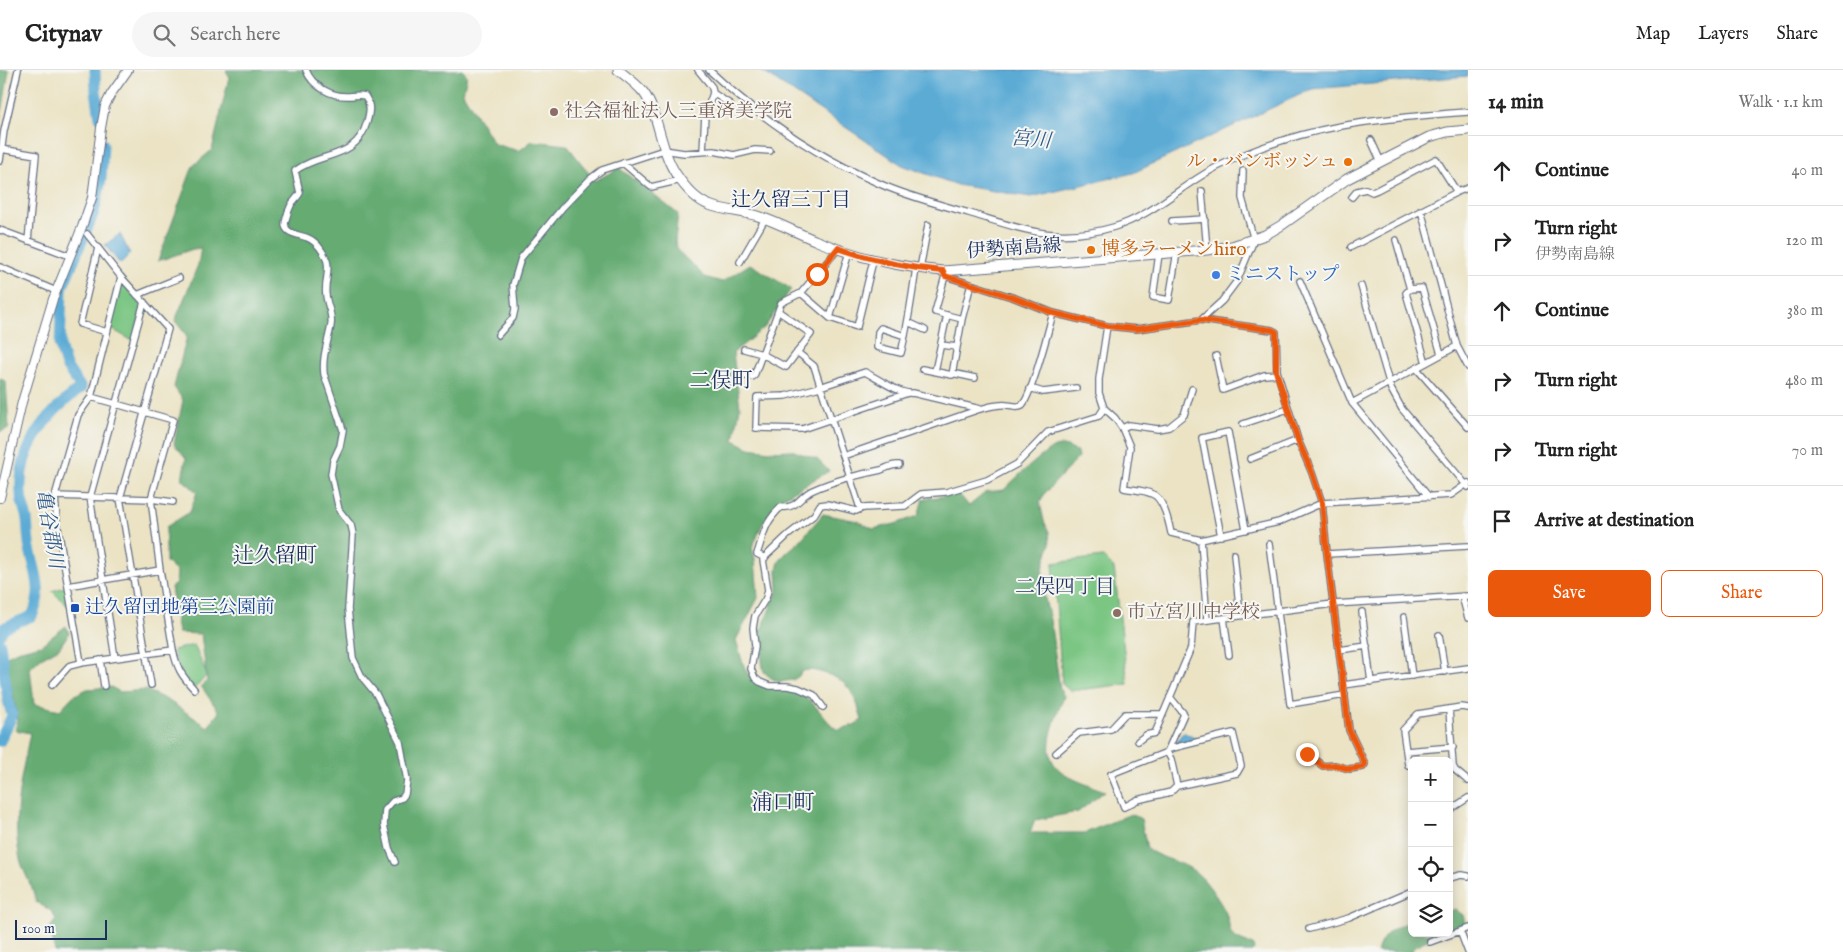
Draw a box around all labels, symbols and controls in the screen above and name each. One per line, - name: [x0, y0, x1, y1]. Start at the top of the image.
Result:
- search box: [132, 12, 482, 57]
- text: Citynav: [25, 19, 102, 50]
- icon: search: [150, 21, 178, 49]
- text: Search here: [190, 23, 281, 47]
- text: Map: [1636, 23, 1670, 46]
- text: Layers: [1698, 23, 1749, 46]
- text: Share: [1777, 23, 1818, 46]
- text: 14 min: [1488, 89, 1544, 116]
- text: Walk · 1.1 km: [1739, 93, 1823, 113]
- place label: 社会福祉法人三重済美学院: [564, 100, 792, 124]
- marker: 社会福祉法人三重済美学院: [548, 106, 560, 118]
- water label: 宮川: [1010, 126, 1054, 154]
- place label: ル・バンボッシュ: [1186, 150, 1338, 174]
- marker: ル・バンボッシュ: [1342, 156, 1354, 168]
- icon: ahead: [1488, 157, 1516, 185]
- text: Continue: [1535, 159, 1609, 183]
- text: 40 m: [1791, 161, 1823, 181]
- district label: 辻久留三丁目: [731, 188, 851, 213]
- text: Turn right: [1535, 217, 1617, 241]
- icon: right: [1488, 227, 1516, 255]
- text: 120 m: [1786, 231, 1823, 251]
- street label: 伊勢南島線: [966, 234, 1062, 264]
- place label: 博多ラーメンhiro: [1101, 238, 1246, 262]
- marker: 博多ラーメンhiro: [1085, 244, 1097, 256]
- text: 伊勢南島線: [1535, 245, 1615, 265]
- route start: [806, 263, 829, 286]
- place label: ミニストップ: [1226, 263, 1339, 287]
- marker: ミニストップ: [1210, 269, 1222, 281]
- icon: ahead: [1488, 297, 1516, 325]
- text: Continue: [1535, 299, 1609, 323]
- text: 380 m: [1787, 301, 1823, 321]
- icon: right: [1488, 367, 1516, 395]
- district label: 二俣町: [690, 368, 753, 395]
- text: Turn right: [1535, 369, 1617, 393]
- text: 480 m: [1785, 371, 1823, 391]
- icon: right: [1488, 437, 1516, 465]
- text: Turn right: [1535, 439, 1617, 463]
- text: 70 m: [1792, 441, 1823, 461]
- water label: 亀谷郡川: [30, 487, 69, 573]
- icon: arrive: [1488, 507, 1516, 535]
- text: Arrive at destination: [1535, 509, 1694, 533]
- district label: 辻久留町: [233, 543, 317, 570]
- button: Save: [1488, 570, 1651, 617]
- button: Share: [1661, 570, 1823, 617]
- district label: 二俣四丁目: [1015, 575, 1115, 600]
- place label: 辻久留団地第三公園前: [85, 596, 275, 620]
- place label: 市立宮川中学校: [1127, 601, 1260, 625]
- marker: 辻久留団地第三公園前: [69, 602, 81, 614]
- marker: 市立宮川中学校: [1111, 607, 1123, 619]
- route end: [1296, 743, 1319, 766]
- map controls: [1408, 757, 1453, 937]
- button: +: [1408, 757, 1453, 802]
- district label: 浦口町: [752, 790, 815, 817]
- button: −: [1408, 802, 1453, 847]
- button: locate: [1408, 847, 1453, 892]
- button: layers: [1408, 892, 1453, 937]
- scale bar: [15, 917, 108, 940]
- text: 100 m: [22, 920, 55, 938]

